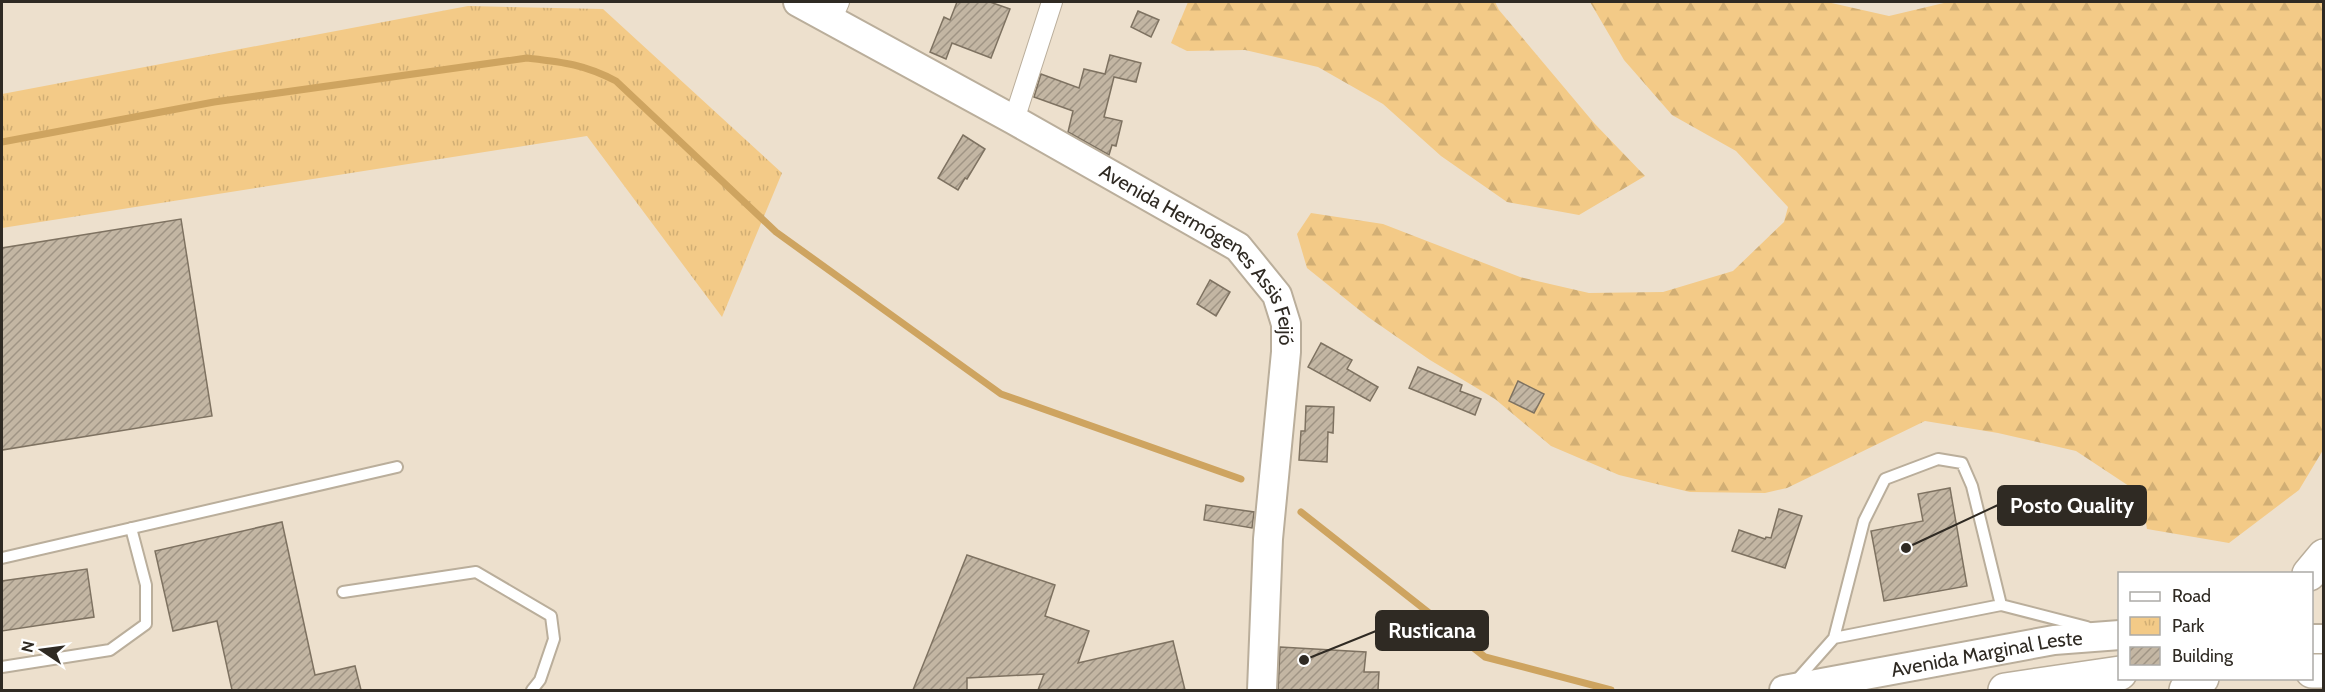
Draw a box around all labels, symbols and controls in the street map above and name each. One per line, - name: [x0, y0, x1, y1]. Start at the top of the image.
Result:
- street label: Avenida Hermógenes Assis Feijó: [1095, 159, 1298, 346]
- callout: Posto Quality: [1998, 486, 2146, 525]
- text: Posto Quality: [2010, 493, 2135, 518]
- legend: [2118, 572, 2313, 680]
- text: Road: [2172, 585, 2211, 607]
- callout: Rusticana: [1376, 611, 1488, 650]
- text: Park: [2172, 615, 2205, 637]
- text: Rusticana: [1388, 618, 1476, 643]
- north arrow: [12, 620, 72, 680]
- street label: Avenida Marginal Leste: [1889, 626, 2083, 682]
- text: N: [17, 639, 38, 654]
- text: Building: [2172, 645, 2234, 667]

